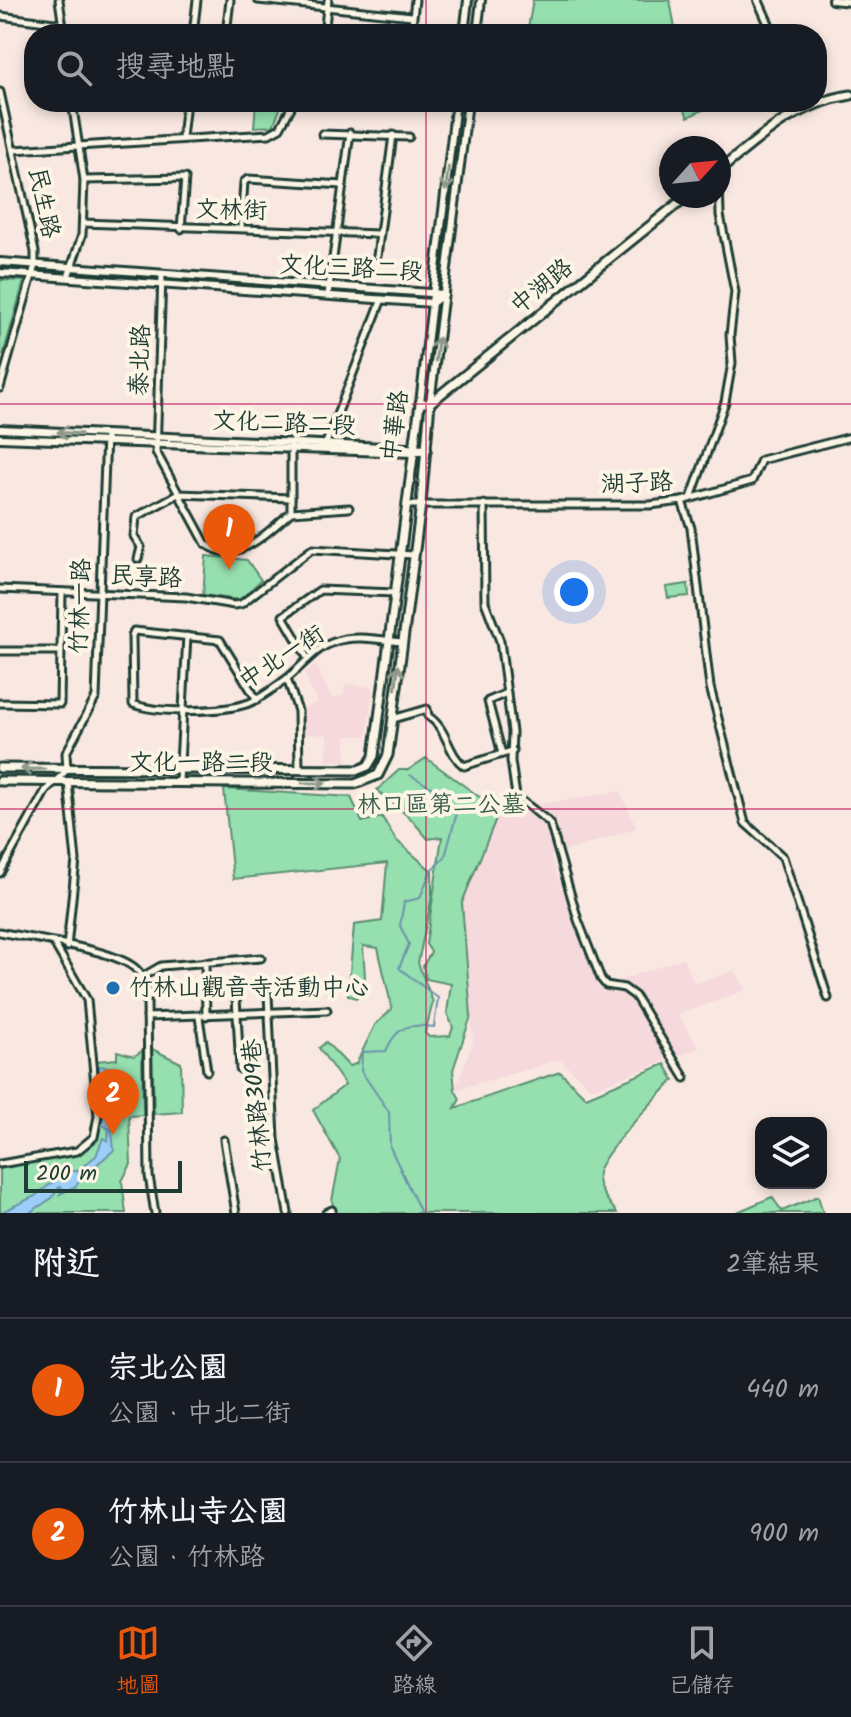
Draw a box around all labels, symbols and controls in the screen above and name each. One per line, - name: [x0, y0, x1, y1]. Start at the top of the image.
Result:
- search box: [24, 24, 827, 112]
- text: 搜尋地點: [116, 44, 236, 92]
- icon: search: [52, 46, 96, 90]
- north arrow: [659, 136, 731, 208]
- street label: 民生路: [16, 164, 70, 242]
- one-way arrow: [439, 166, 454, 192]
- street label: 文林街: [195, 191, 267, 231]
- street label: 文化三路二段: [278, 246, 424, 292]
- street label: 中湖路: [502, 249, 582, 325]
- street label: 泰北路: [120, 323, 162, 397]
- one-way arrow: [430, 336, 445, 363]
- street label: 中華路: [372, 388, 420, 464]
- street label: 文化二路二段: [211, 402, 357, 446]
- one-way arrow: [56, 425, 83, 440]
- street label: 湖子路: [600, 463, 674, 505]
- pin: 1: [203, 504, 255, 570]
- street label: 竹林一路: [60, 557, 102, 655]
- street label: 民享路: [109, 557, 183, 599]
- your location: [554, 572, 594, 612]
- street label: 中北一街: [231, 616, 333, 700]
- one-way arrow: [390, 665, 405, 690]
- street label: 文化一路二段: [129, 744, 273, 783]
- one-way arrow: [20, 761, 47, 777]
- one-way arrow: [300, 775, 327, 791]
- park label: 林口區第二公墓: [357, 786, 525, 825]
- place label: 竹林山觀音寺活動中心: [129, 969, 369, 1008]
- marker: 竹林山觀音寺活動中心: [104, 979, 122, 997]
- street label: 竹林路309巷: [233, 1037, 283, 1173]
- pin: 2: [87, 1069, 139, 1135]
- map controls: [755, 1117, 827, 1189]
- button: layers: [755, 1117, 827, 1189]
- scale bar: [24, 1157, 182, 1193]
- text: 200 m: [36, 1157, 97, 1192]
- text: 附近: [32, 1238, 100, 1292]
- text: 2筆結果: [726, 1244, 819, 1286]
- text: 宗北公園: [108, 1345, 228, 1393]
- text: 1: [54, 1369, 62, 1411]
- text: 440 m: [746, 1369, 819, 1411]
- text: 公園 · 中北二街: [108, 1393, 291, 1435]
- text: 竹林山寺公園: [108, 1489, 288, 1537]
- text: 2: [50, 1513, 66, 1555]
- text: 900 m: [749, 1513, 819, 1555]
- text: 公園 · 竹林路: [108, 1537, 265, 1579]
- tab: 地圖: [116, 1621, 160, 1704]
- tab: 路線: [392, 1621, 437, 1704]
- tab: 已儲存: [669, 1621, 735, 1704]

